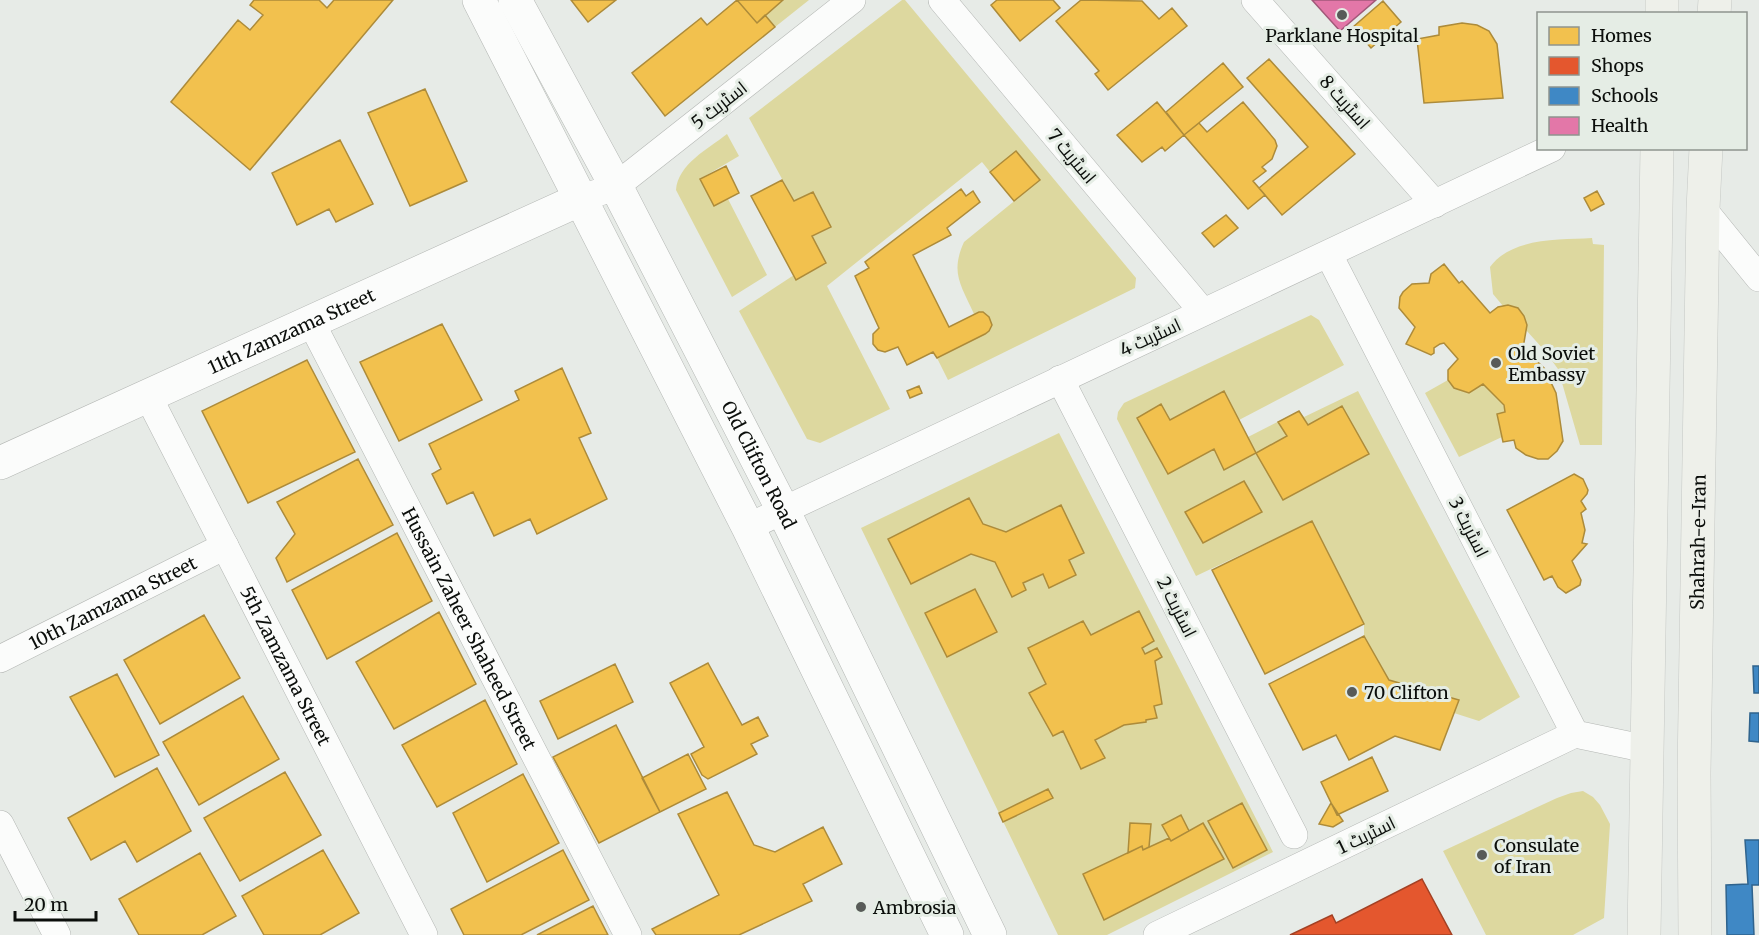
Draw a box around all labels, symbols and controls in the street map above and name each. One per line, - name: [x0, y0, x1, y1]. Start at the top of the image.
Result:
- marker: Parklane Hospital: [1335, 8, 1349, 22]
- legend: [1537, 12, 1747, 150]
- place label: Parklane Hospital: [1265, 24, 1419, 47]
- text: Homes: [1591, 24, 1652, 47]
- text: Shops: [1591, 54, 1644, 77]
- street label: اسٹریٹ 8: [1315, 70, 1375, 134]
- street label: اسٹریٹ 5: [686, 76, 752, 134]
- text: Schools: [1591, 84, 1659, 107]
- text: Health: [1591, 114, 1649, 137]
- street label: اسٹریٹ 7: [1042, 124, 1102, 188]
- street label: 11th Zamzama Street: [204, 283, 378, 379]
- street label: اسٹریٹ 4: [1116, 313, 1184, 361]
- place label: Old Soviet Embassy: [1508, 342, 1595, 386]
- marker: Old Soviet Embassy: [1489, 356, 1503, 370]
- street label: Old Clifton Road: [717, 397, 802, 532]
- street label: Shahrah-e-Iran: [1685, 474, 1710, 610]
- street label: اسٹریٹ 3: [1444, 493, 1494, 561]
- street label: Hussain Zaheer Shaheed Street: [397, 503, 542, 754]
- street label: 10th Zamzama Street: [25, 551, 200, 654]
- street label: اسٹریٹ 2: [1152, 573, 1202, 641]
- street label: 5th Zamzama Street: [236, 582, 336, 749]
- place label: 70 Clifton: [1364, 681, 1449, 704]
- marker: 70 Clifton: [1345, 685, 1359, 699]
- street label: اسٹریٹ 1: [1333, 811, 1399, 859]
- place label: Consulate of Iran: [1494, 834, 1579, 878]
- marker: Consulate of Iran: [1475, 848, 1489, 862]
- scale bar: [15, 884, 96, 922]
- text: 20 m: [24, 893, 68, 916]
- place label: Ambrosia: [872, 896, 957, 919]
- marker: Ambrosia: [854, 900, 868, 914]

